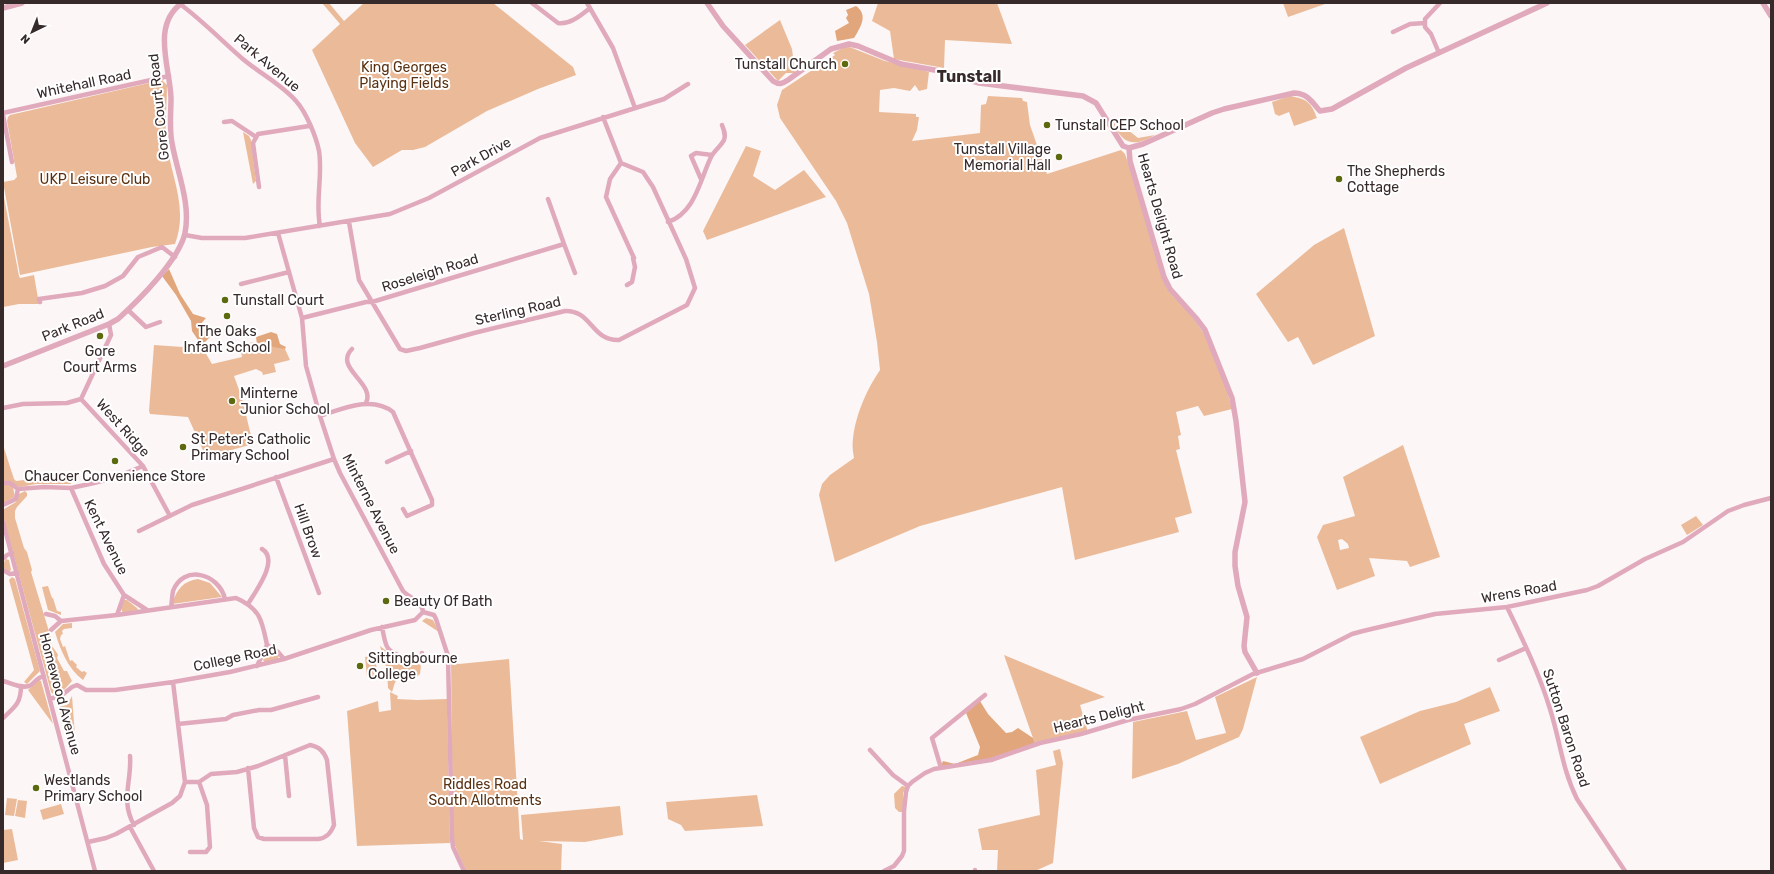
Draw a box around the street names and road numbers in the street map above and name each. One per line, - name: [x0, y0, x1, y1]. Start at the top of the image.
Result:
- street label: Park Avenue: [230, 30, 304, 96]
- street label: Gore Court Road: [145, 53, 173, 161]
- street label: Whitehall Road: [35, 66, 133, 102]
- street label: Park Drive: [448, 133, 514, 180]
- street label: Hearts Delight Road: [1134, 151, 1186, 281]
- street label: Roseleigh Road: [380, 250, 480, 296]
- street label: Sterling Road: [473, 293, 563, 329]
- street label: Park Road: [39, 305, 107, 345]
- street label: West Ridge: [93, 396, 153, 461]
- street label: Minterne Avenue: [338, 451, 404, 557]
- street label: Kent Avenue: [80, 497, 132, 578]
- street label: Hill Brow: [290, 501, 326, 561]
- street label: Wrens Road: [1480, 577, 1558, 607]
- street label: Homewood Avenue: [36, 631, 85, 757]
- street label: College Road: [192, 641, 278, 675]
- street label: Sutton Baron Road: [1539, 667, 1593, 789]
- street label: Hearts Delight: [1052, 697, 1147, 737]

